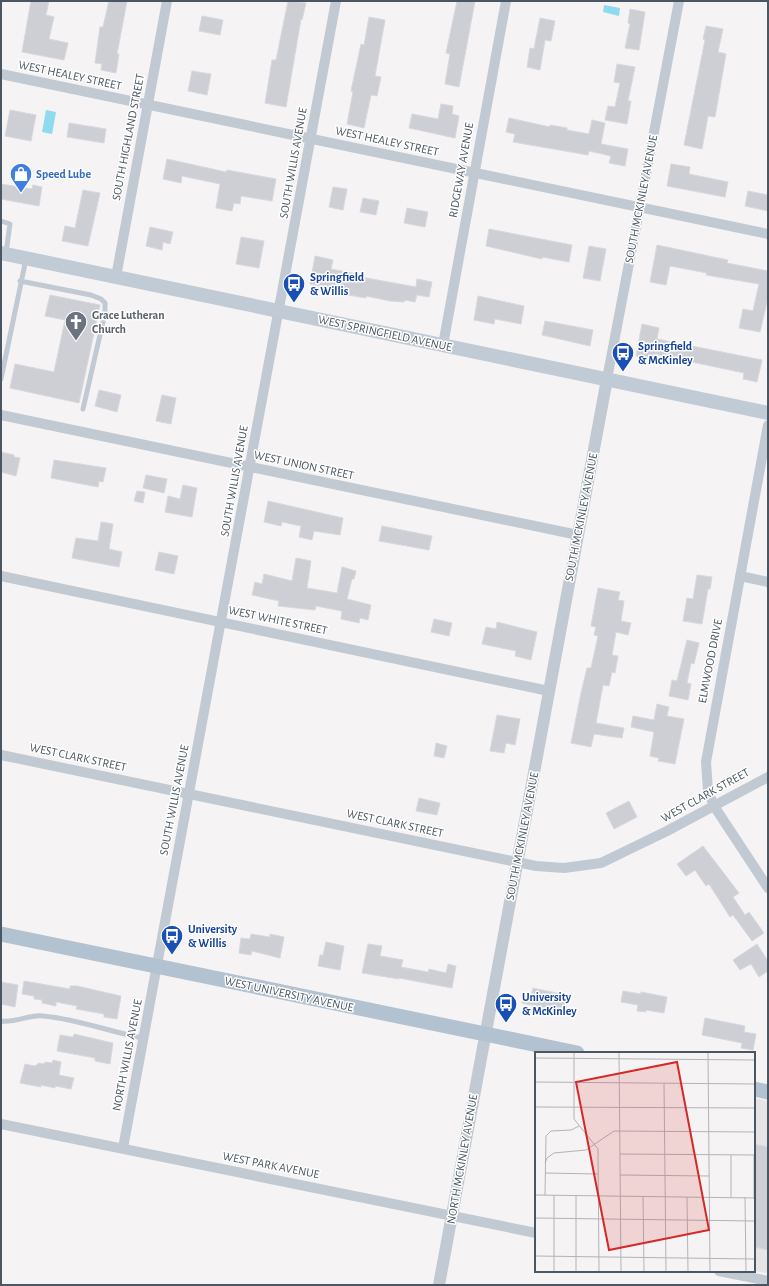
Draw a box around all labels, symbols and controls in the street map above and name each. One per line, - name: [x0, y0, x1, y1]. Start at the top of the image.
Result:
- street label: WEST HEALEY STREET: [17, 58, 123, 92]
- street label: SOUTH HIGHLAND STREET: [110, 73, 146, 201]
- street label: SOUTH WILLIS AVENUE: [277, 106, 309, 219]
- street label: RIDGEWAY AVENUE: [447, 121, 475, 219]
- street label: WEST HEALEY STREET: [334, 124, 440, 158]
- street label: SOUTH MCKINLEY AVENUE: [623, 134, 659, 264]
- shop icon: Speed Lube: [8, 161, 34, 194]
- place label: Speed Lube: [36, 168, 91, 180]
- bus stop icon: Springfield & Willis: [281, 271, 307, 304]
- place label: Springfield & Willis: [310, 271, 365, 297]
- church icon: Grace Lutheran Church: [63, 309, 89, 342]
- place label: Grace Lutheran Church: [92, 309, 165, 335]
- street label: WEST SPRINGFIELD AVENUE: [317, 313, 453, 353]
- bus stop icon: Springfield & McKinley: [610, 340, 636, 373]
- place label: Springfield & McKinley: [638, 340, 693, 367]
- street label: SOUTH WILLIS AVENUE: [218, 424, 250, 537]
- street label: WEST UNION STREET: [253, 449, 355, 481]
- street label: SOUTH MCKINLEY AVENUE: [563, 452, 599, 582]
- street label: WEST WHITE STREET: [227, 604, 329, 636]
- street label: ELMWOOD DRIVE: [696, 618, 724, 704]
- street label: WEST CLARK STREET: [28, 741, 128, 773]
- street label: SOUTH WILLIS AVENUE: [157, 743, 191, 856]
- street label: WEST CLARK STREET: [659, 766, 751, 824]
- street label: SOUTH MCKINLEY AVENUE: [504, 771, 540, 901]
- street label: WEST CLARK STREET: [345, 807, 445, 839]
- bus stop icon: University & Willis: [159, 923, 185, 956]
- place label: University & Willis: [188, 923, 238, 949]
- street label: WEST UNIVERSITY AVENUE: [223, 974, 355, 1014]
- bus stop icon: University & McKinley: [493, 991, 519, 1024]
- place label: University & McKinley: [522, 991, 577, 1018]
- street label: NORTH WILLIS AVENUE: [110, 998, 144, 1112]
- inset map: [535, 1052, 755, 1272]
- street label: NORTH MCKINLEY AVENUE: [445, 1093, 479, 1225]
- street label: WEST PARK AVENUE: [222, 1150, 321, 1180]

